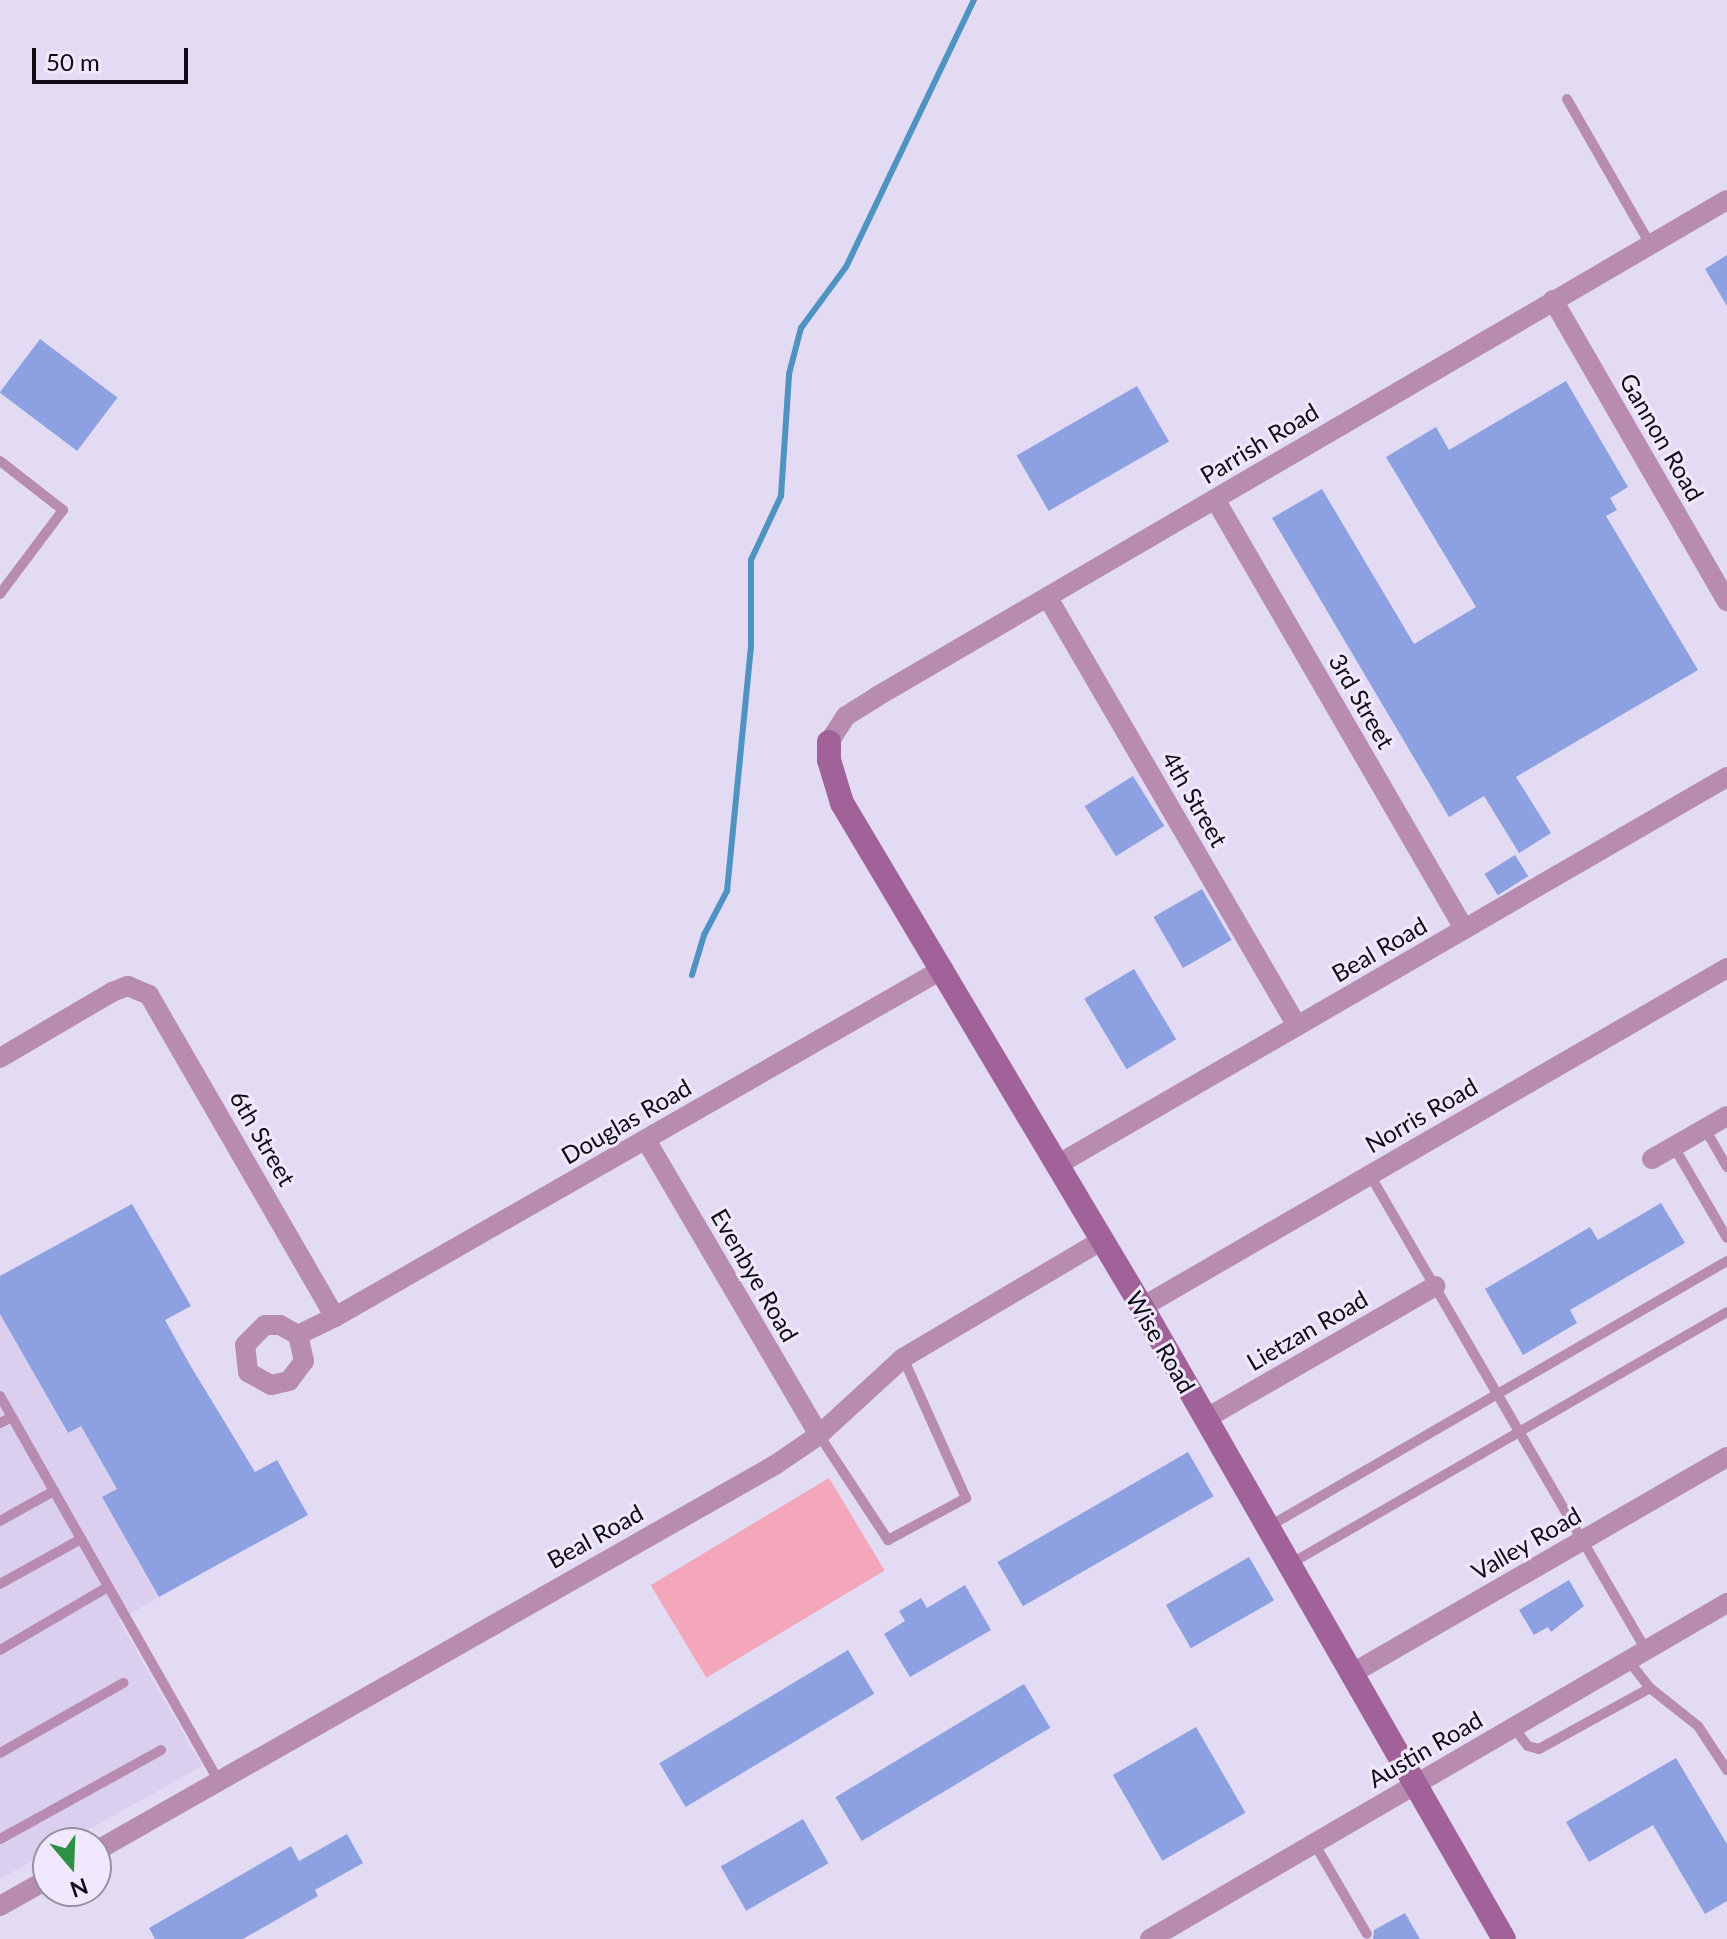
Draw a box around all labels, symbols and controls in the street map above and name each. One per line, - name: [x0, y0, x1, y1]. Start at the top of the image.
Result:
- scale bar: [36, 32, 192, 82]
- text: 50 m: [46, 47, 100, 76]
- street label: Gannon Road: [1614, 368, 1710, 506]
- street label: Parrish Road: [1195, 397, 1323, 489]
- street label: 3rd Street: [1323, 648, 1401, 754]
- street label: 4th Street: [1156, 746, 1234, 852]
- street label: Beal Road: [1326, 910, 1432, 988]
- street label: Norris Road: [1360, 1071, 1482, 1159]
- street label: Douglas Road: [556, 1072, 696, 1170]
- street label: 6th Street: [224, 1085, 302, 1191]
- street label: Evenbye Road: [705, 1203, 805, 1347]
- street label: Lietzan Road: [1241, 1284, 1373, 1376]
- street label: Wise Road: [1120, 1286, 1202, 1398]
- street label: Beal Road: [542, 1498, 648, 1574]
- street label: Valley Road: [1466, 1500, 1586, 1586]
- street label: Austin Road: [1363, 1705, 1487, 1793]
- north arrow: [32, 1827, 112, 1907]
- text: N: [67, 1873, 92, 1904]

